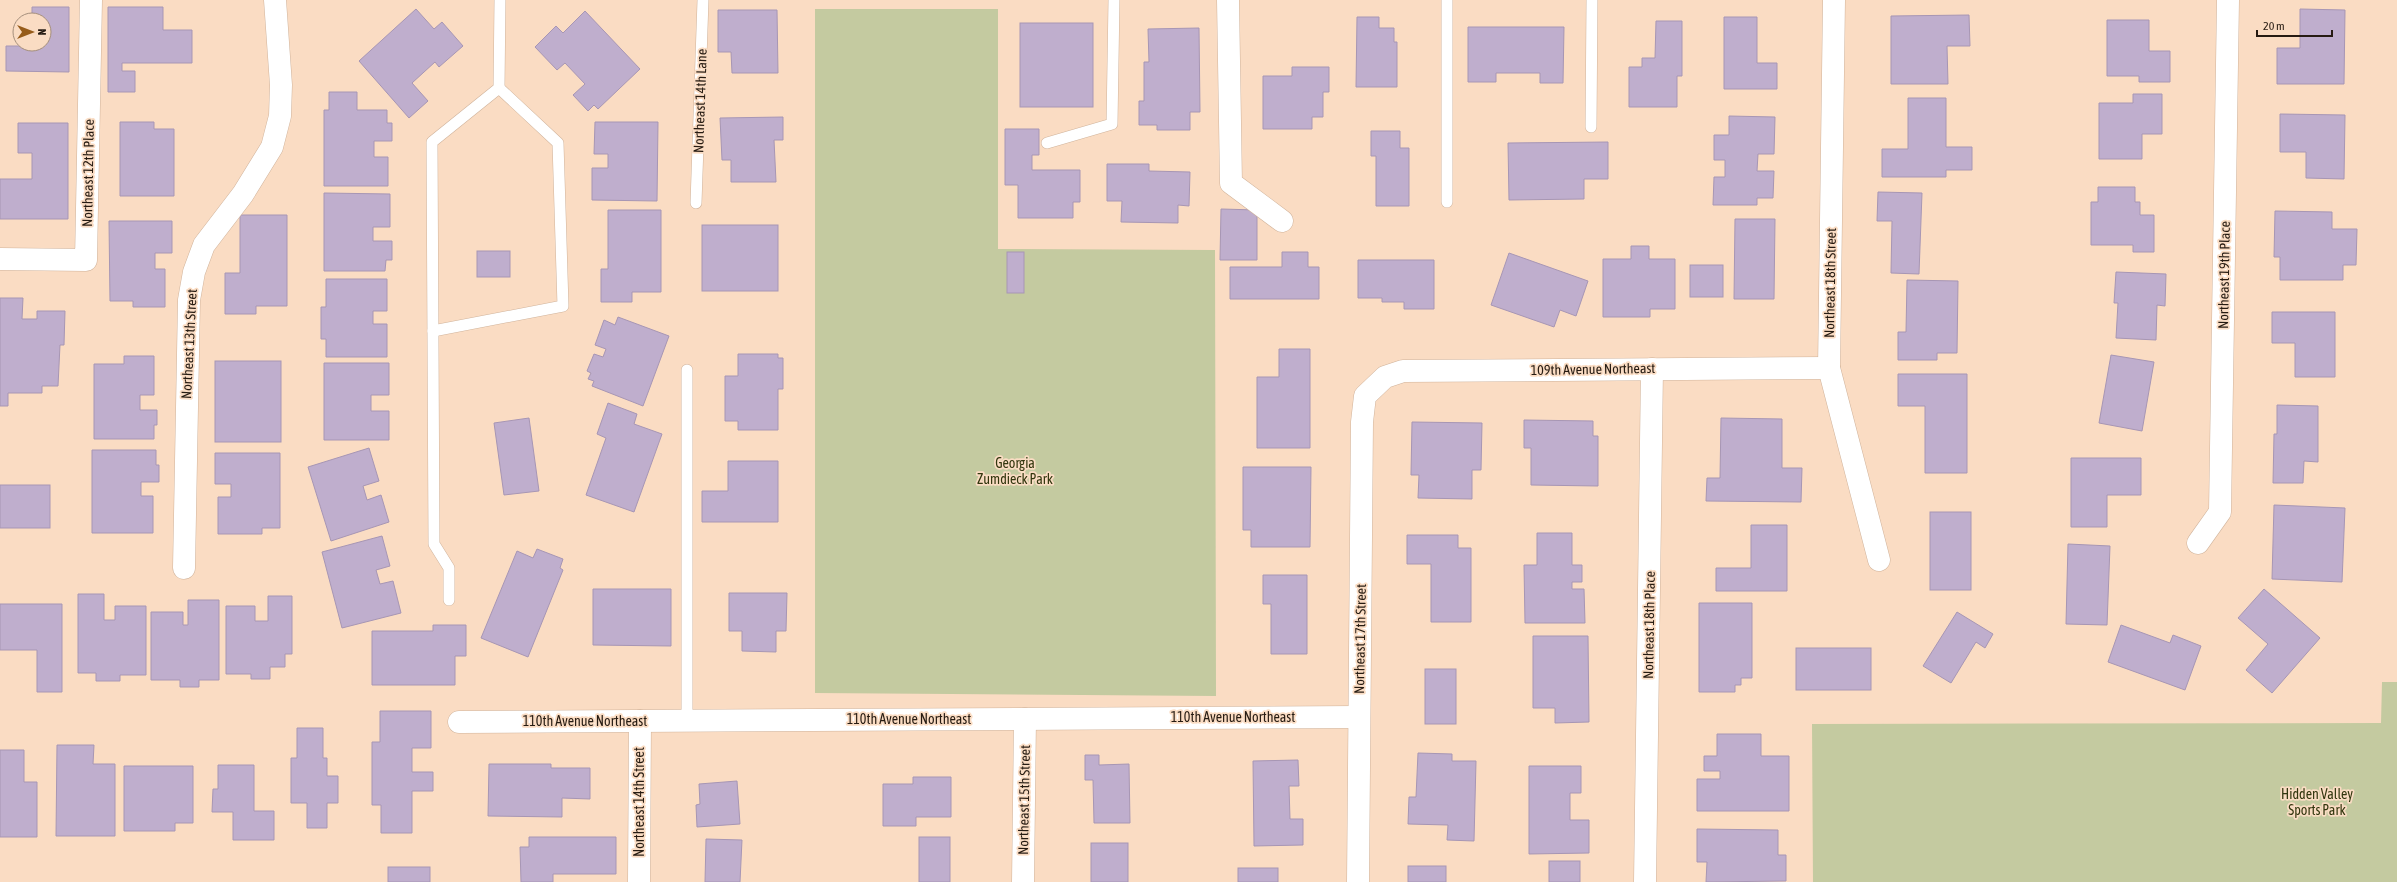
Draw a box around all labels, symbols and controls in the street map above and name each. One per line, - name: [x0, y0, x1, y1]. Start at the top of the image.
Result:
- north arrow: [12, 12, 52, 52]
- scale bar: [2257, 12, 2332, 38]
- text: 20 m: [2263, 19, 2285, 33]
- text: N: [36, 29, 48, 35]
- street label: Northeast 14th Lane: [690, 49, 710, 153]
- street label: Northeast 12th Place: [79, 119, 97, 227]
- street label: Northeast 19th Place: [2215, 221, 2233, 329]
- street label: Northeast 18th Street: [1821, 228, 1839, 338]
- street label: Northeast 13th Street: [178, 289, 200, 399]
- street label: 109th Avenue Northeast: [1531, 360, 1655, 378]
- park label: Georgia Zumdieck Park: [977, 455, 1053, 487]
- street label: Northeast 18th Place: [1640, 571, 1658, 679]
- street label: Northeast 17th Street: [1351, 584, 1369, 694]
- street label: 110th Avenue Northeast: [1171, 709, 1295, 725]
- street label: 110th Avenue Northeast: [847, 711, 971, 727]
- street label: 110th Avenue Northeast: [523, 713, 647, 729]
- street label: Northeast 15th Street: [1015, 745, 1033, 855]
- street label: Northeast 14th Street: [631, 747, 647, 857]
- park label: Hidden Valley Sports Park: [2281, 786, 2353, 818]

